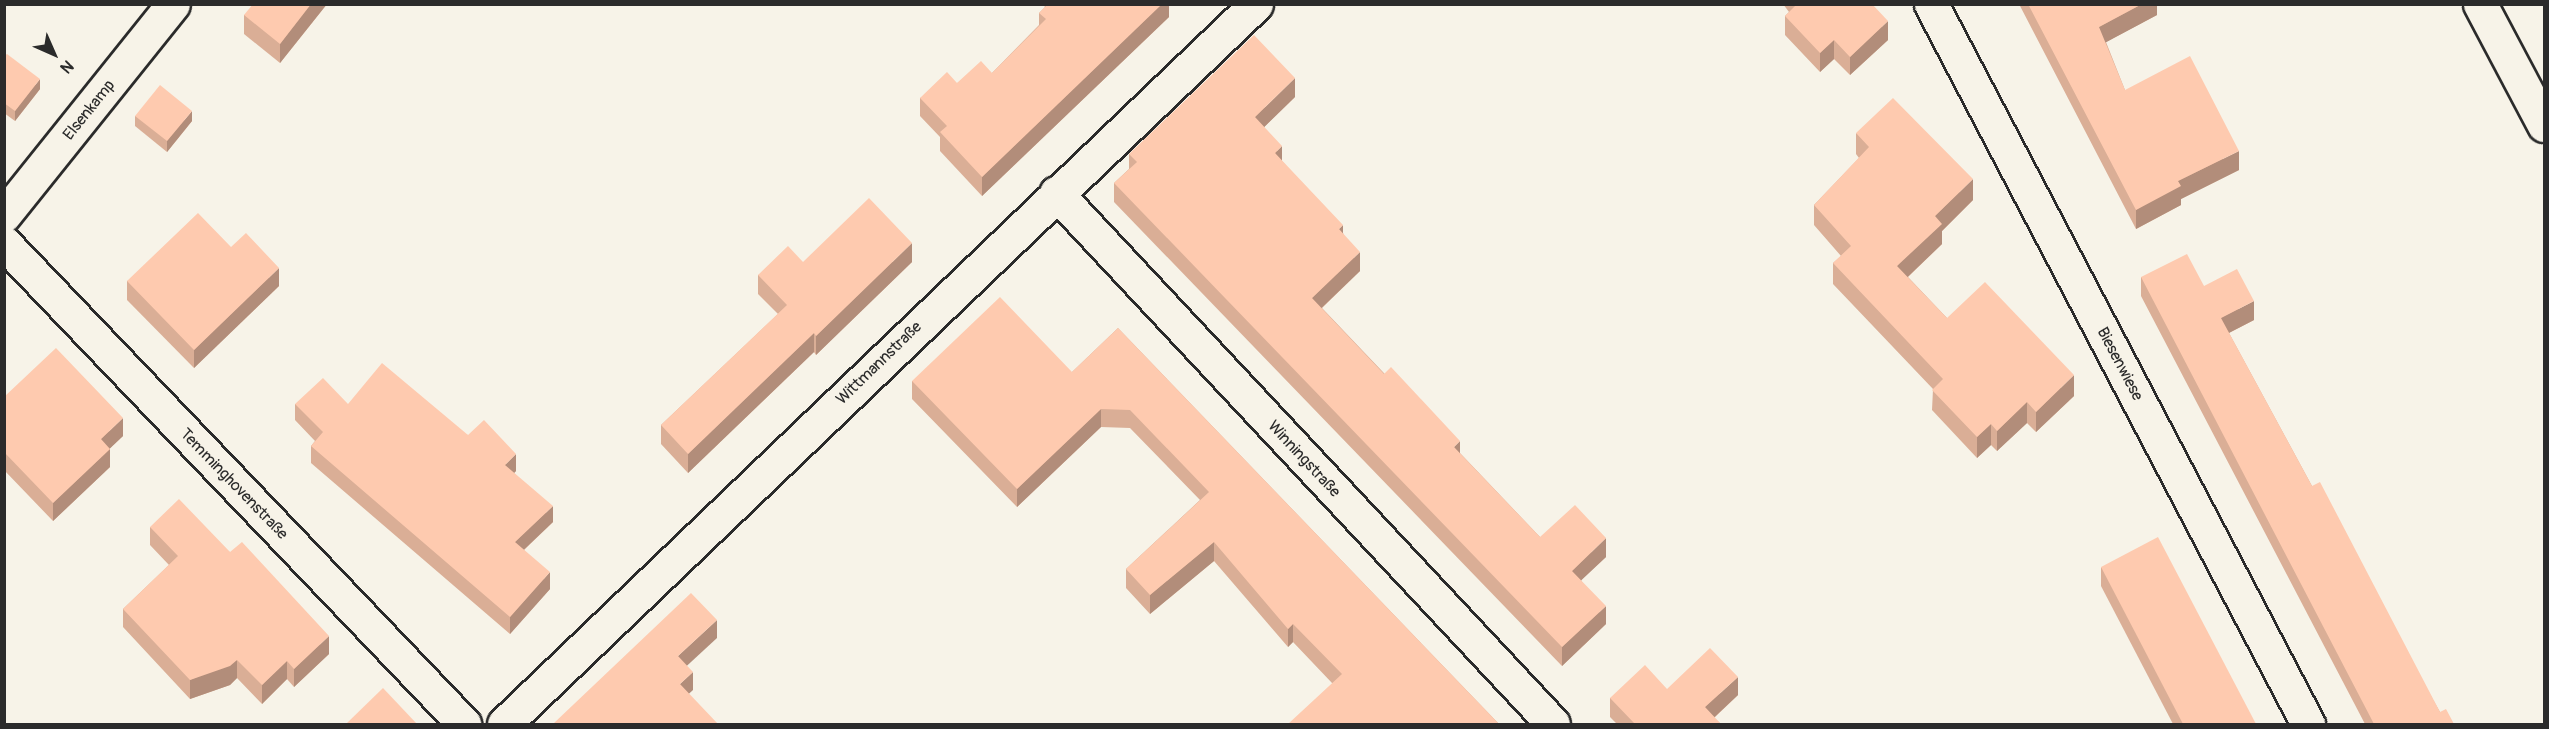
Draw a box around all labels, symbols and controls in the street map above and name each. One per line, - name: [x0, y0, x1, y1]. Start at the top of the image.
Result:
- north arrow: [24, 24, 84, 84]
- text: N: [56, 56, 78, 78]
- street label: Elsenkamp: [59, 76, 119, 144]
- street label: Wittmannstraße: [832, 317, 926, 409]
- street label: Biesenwiese: [2093, 324, 2147, 404]
- street label: Winningstraße: [1264, 417, 1344, 501]
- street label: Temminghovenstraße: [176, 424, 292, 544]

